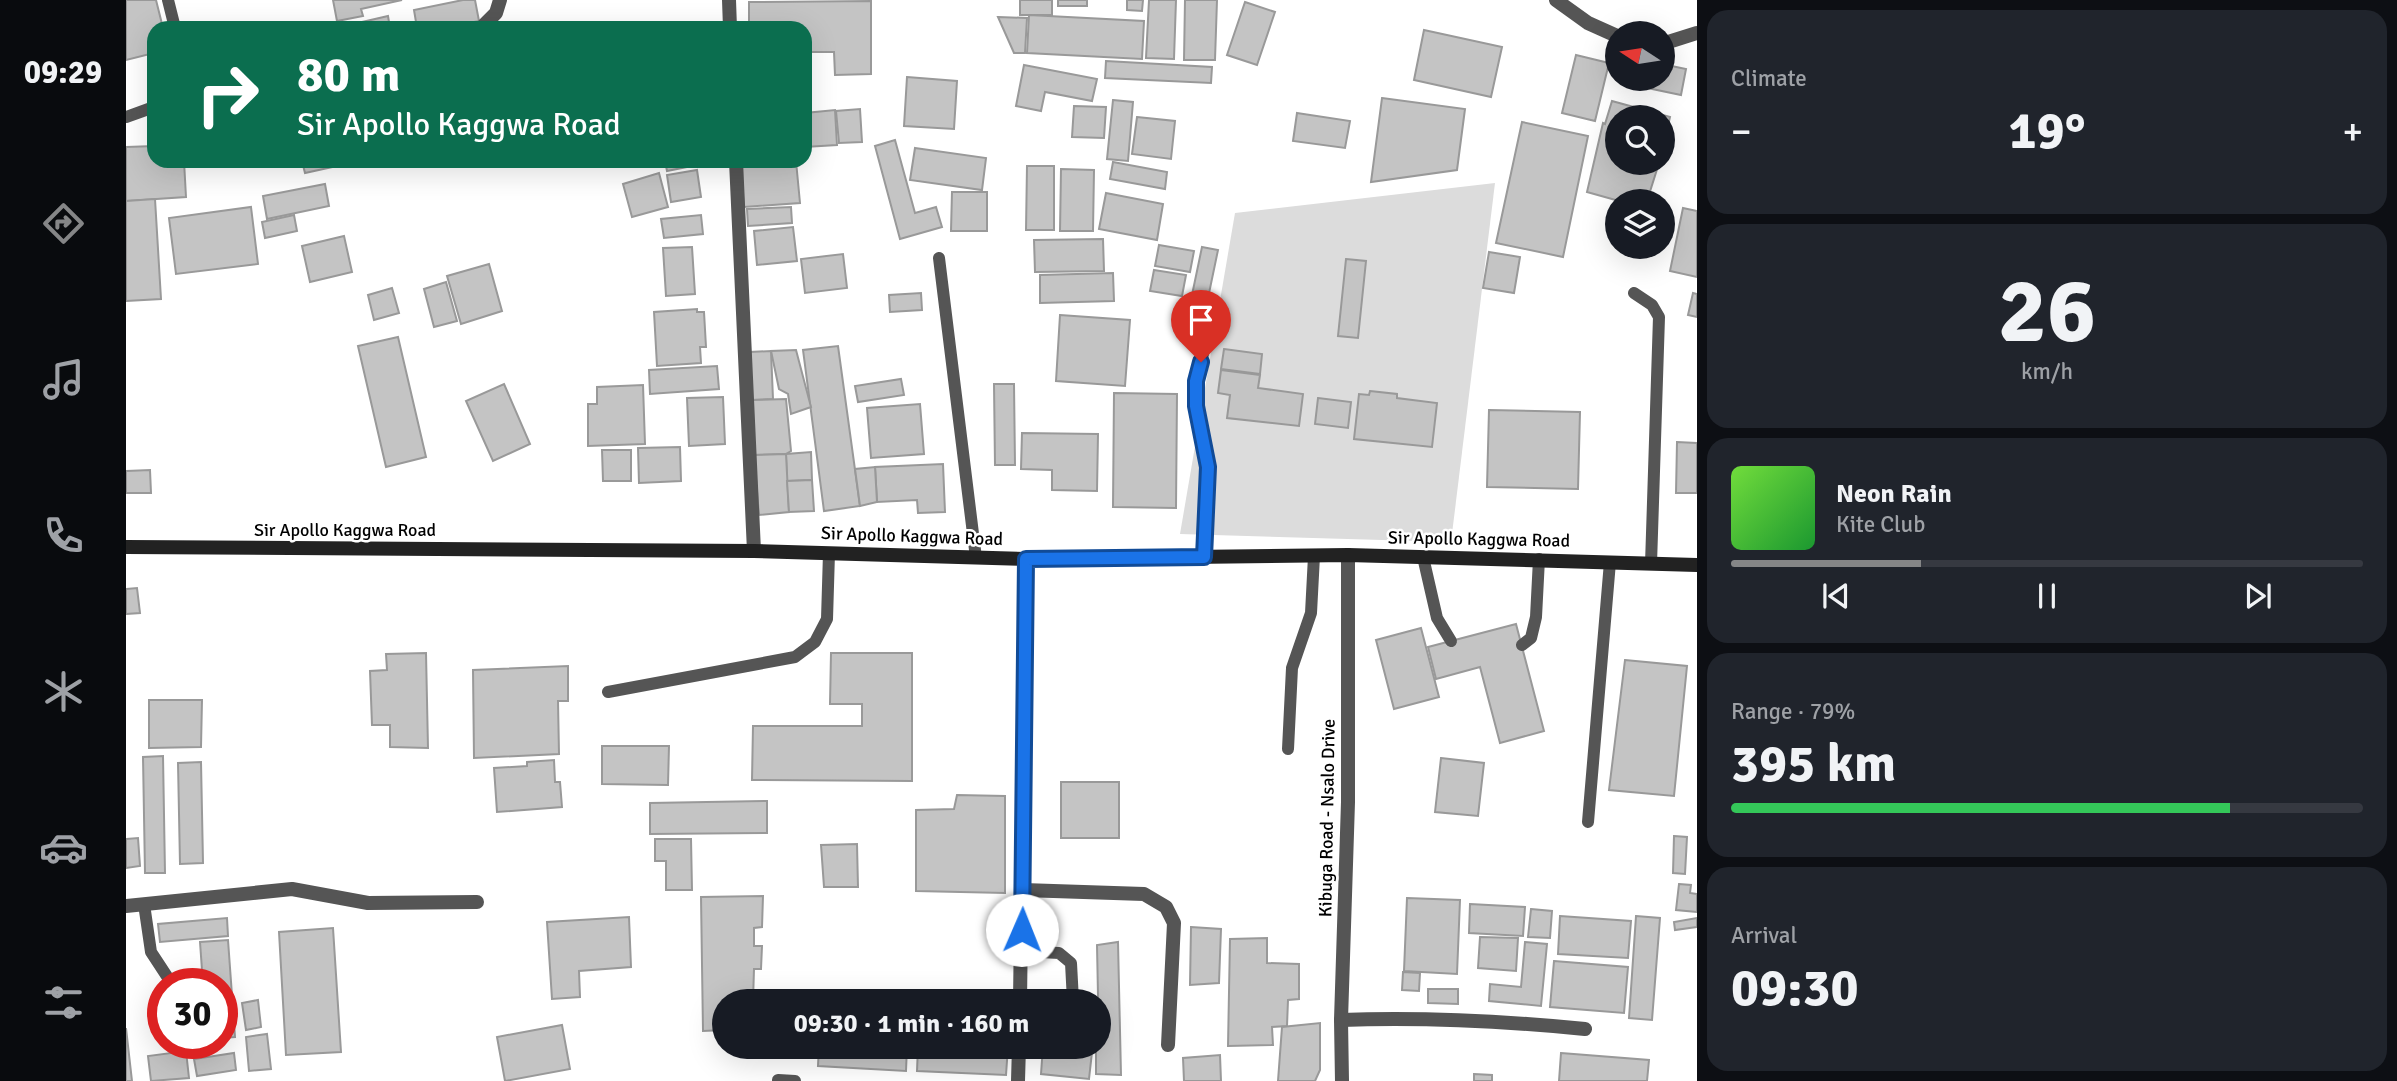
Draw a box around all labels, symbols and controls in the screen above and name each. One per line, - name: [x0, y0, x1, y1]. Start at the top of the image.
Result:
- north arrow: [1605, 21, 1675, 91]
- map controls: [1605, 21, 1675, 259]
- text: 80 m: [297, 45, 400, 105]
- icon: right: [182, 49, 273, 140]
- text: 09:29: [24, 53, 102, 92]
- text: Climate: [1731, 64, 1807, 93]
- text: 19°: [2009, 99, 2085, 163]
- text: Sir Apollo Kaggwa Road: [297, 105, 621, 144]
- button: search: [1605, 105, 1675, 175]
- text: −: [1731, 108, 1752, 155]
- text: +: [2342, 108, 2363, 155]
- button: layers: [1605, 189, 1675, 259]
- icon: directions: [39, 199, 88, 248]
- text: 26: [1998, 255, 2096, 368]
- pin: [1171, 290, 1231, 362]
- icon: arrive: [1182, 301, 1220, 339]
- icon: music: [39, 355, 88, 404]
- text: km/h: [2021, 357, 2073, 386]
- text: Neon Rain: [1836, 478, 1952, 510]
- text: Kite Club: [1836, 510, 1925, 539]
- icon: phone: [39, 511, 88, 560]
- street label: Sir Apollo Kaggwa Road: [254, 519, 436, 541]
- street label: Sir Apollo Kaggwa Road: [821, 522, 1003, 550]
- street label: Sir Apollo Kaggwa Road: [1388, 526, 1570, 552]
- icon: previous: [1817, 577, 1855, 615]
- icon: pause: [2028, 577, 2066, 615]
- icon: next: [2239, 577, 2277, 615]
- icon: climate: [39, 667, 88, 716]
- text: Range · 79%: [1731, 697, 1855, 726]
- street label: Kibuga Road - Nsalo Drive: [1314, 719, 1340, 917]
- text: 395 km: [1731, 732, 1896, 796]
- icon: car: [39, 823, 88, 872]
- position arrow: [985, 893, 1059, 967]
- text: Arrival: [1731, 921, 1797, 950]
- text: 09:30: [1731, 956, 1859, 1020]
- speed limit sign: 30: [147, 968, 238, 1059]
- icon: filters: [39, 978, 88, 1027]
- text: 09:30 · 1 min · 160 m: [794, 1008, 1029, 1040]

